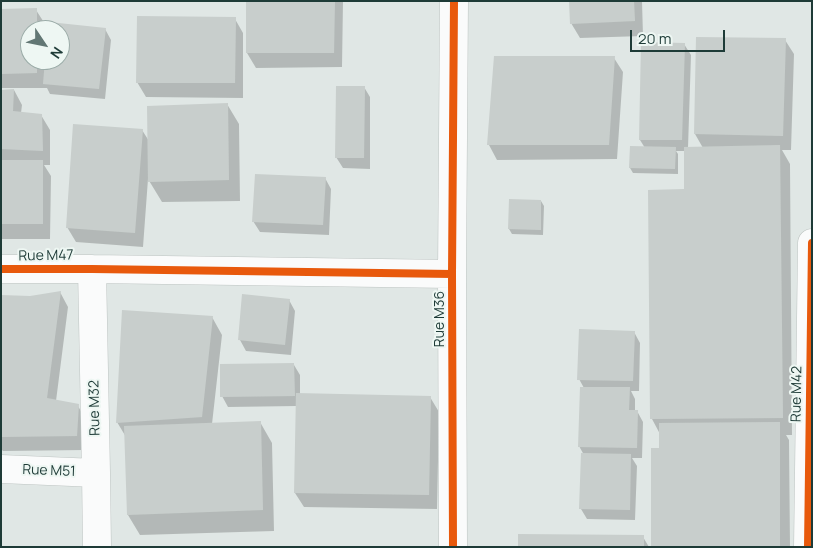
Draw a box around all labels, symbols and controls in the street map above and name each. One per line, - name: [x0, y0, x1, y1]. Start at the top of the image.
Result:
- north arrow: [20, 20, 70, 70]
- scale bar: [633, 20, 728, 52]
- text: 20 m: [638, 28, 671, 49]
- text: N: [46, 44, 68, 63]
- street label: Rue M47: [18, 247, 74, 265]
- street label: Rue M36: [432, 291, 448, 347]
- street label: Rue M42: [788, 366, 806, 422]
- street label: Rue M32: [86, 380, 104, 436]
- street label: Rue M51: [22, 462, 76, 480]

